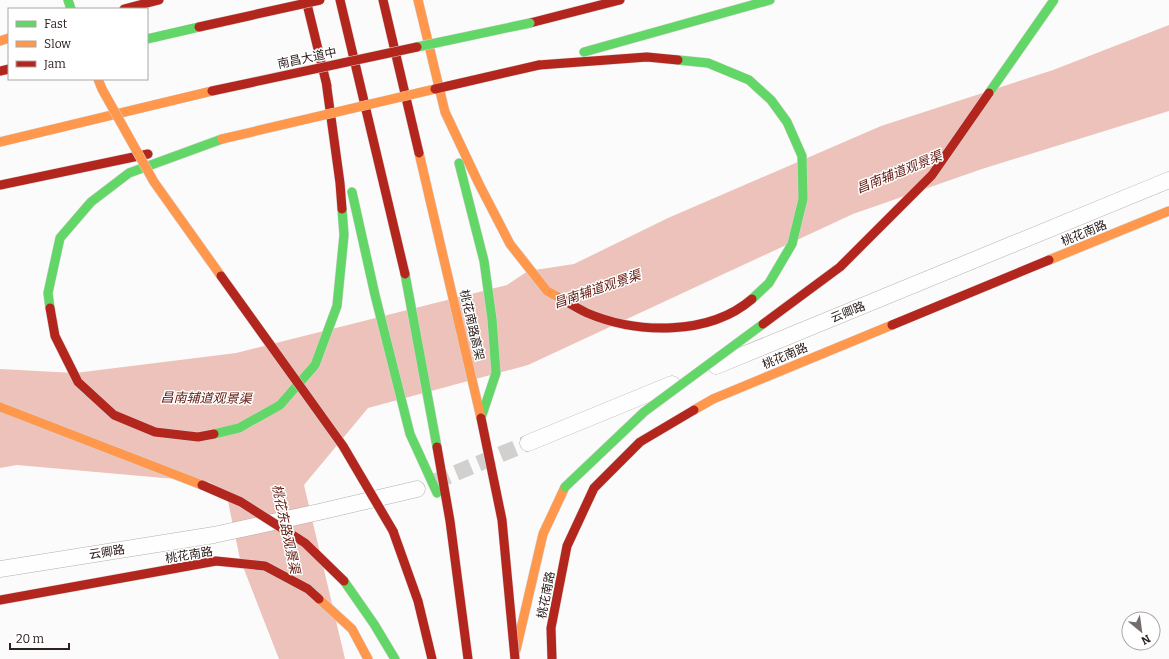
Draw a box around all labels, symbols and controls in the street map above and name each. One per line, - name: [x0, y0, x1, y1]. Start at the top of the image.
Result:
- legend: [8, 8, 148, 80]
- text: Fast: [44, 17, 68, 31]
- text: Slow: [44, 37, 71, 51]
- street label: 南昌大道中: [276, 45, 338, 71]
- text: Jam: [43, 57, 66, 71]
- water label: 昌南辅道观景渠: [854, 147, 946, 196]
- street label: 桃花南路: [1059, 218, 1109, 248]
- water label: 昌南辅道观景渠: [552, 266, 644, 311]
- street label: 桃花南路高架: [457, 288, 487, 362]
- street label: 云卿路: [829, 299, 867, 325]
- street label: 桃花南路: [760, 340, 810, 372]
- water label: 昌南辅道观景渠: [160, 390, 254, 406]
- water label: 桃花东路观景渠: [269, 483, 303, 577]
- street label: 云卿路: [88, 542, 126, 562]
- street label: 桃花南路: [164, 544, 214, 566]
- street label: 桃花南路: [535, 570, 557, 620]
- north arrow: [1121, 611, 1161, 651]
- scale bar: [10, 625, 69, 651]
- text: 20 m: [16, 632, 45, 646]
- text: N: [1138, 632, 1152, 647]

